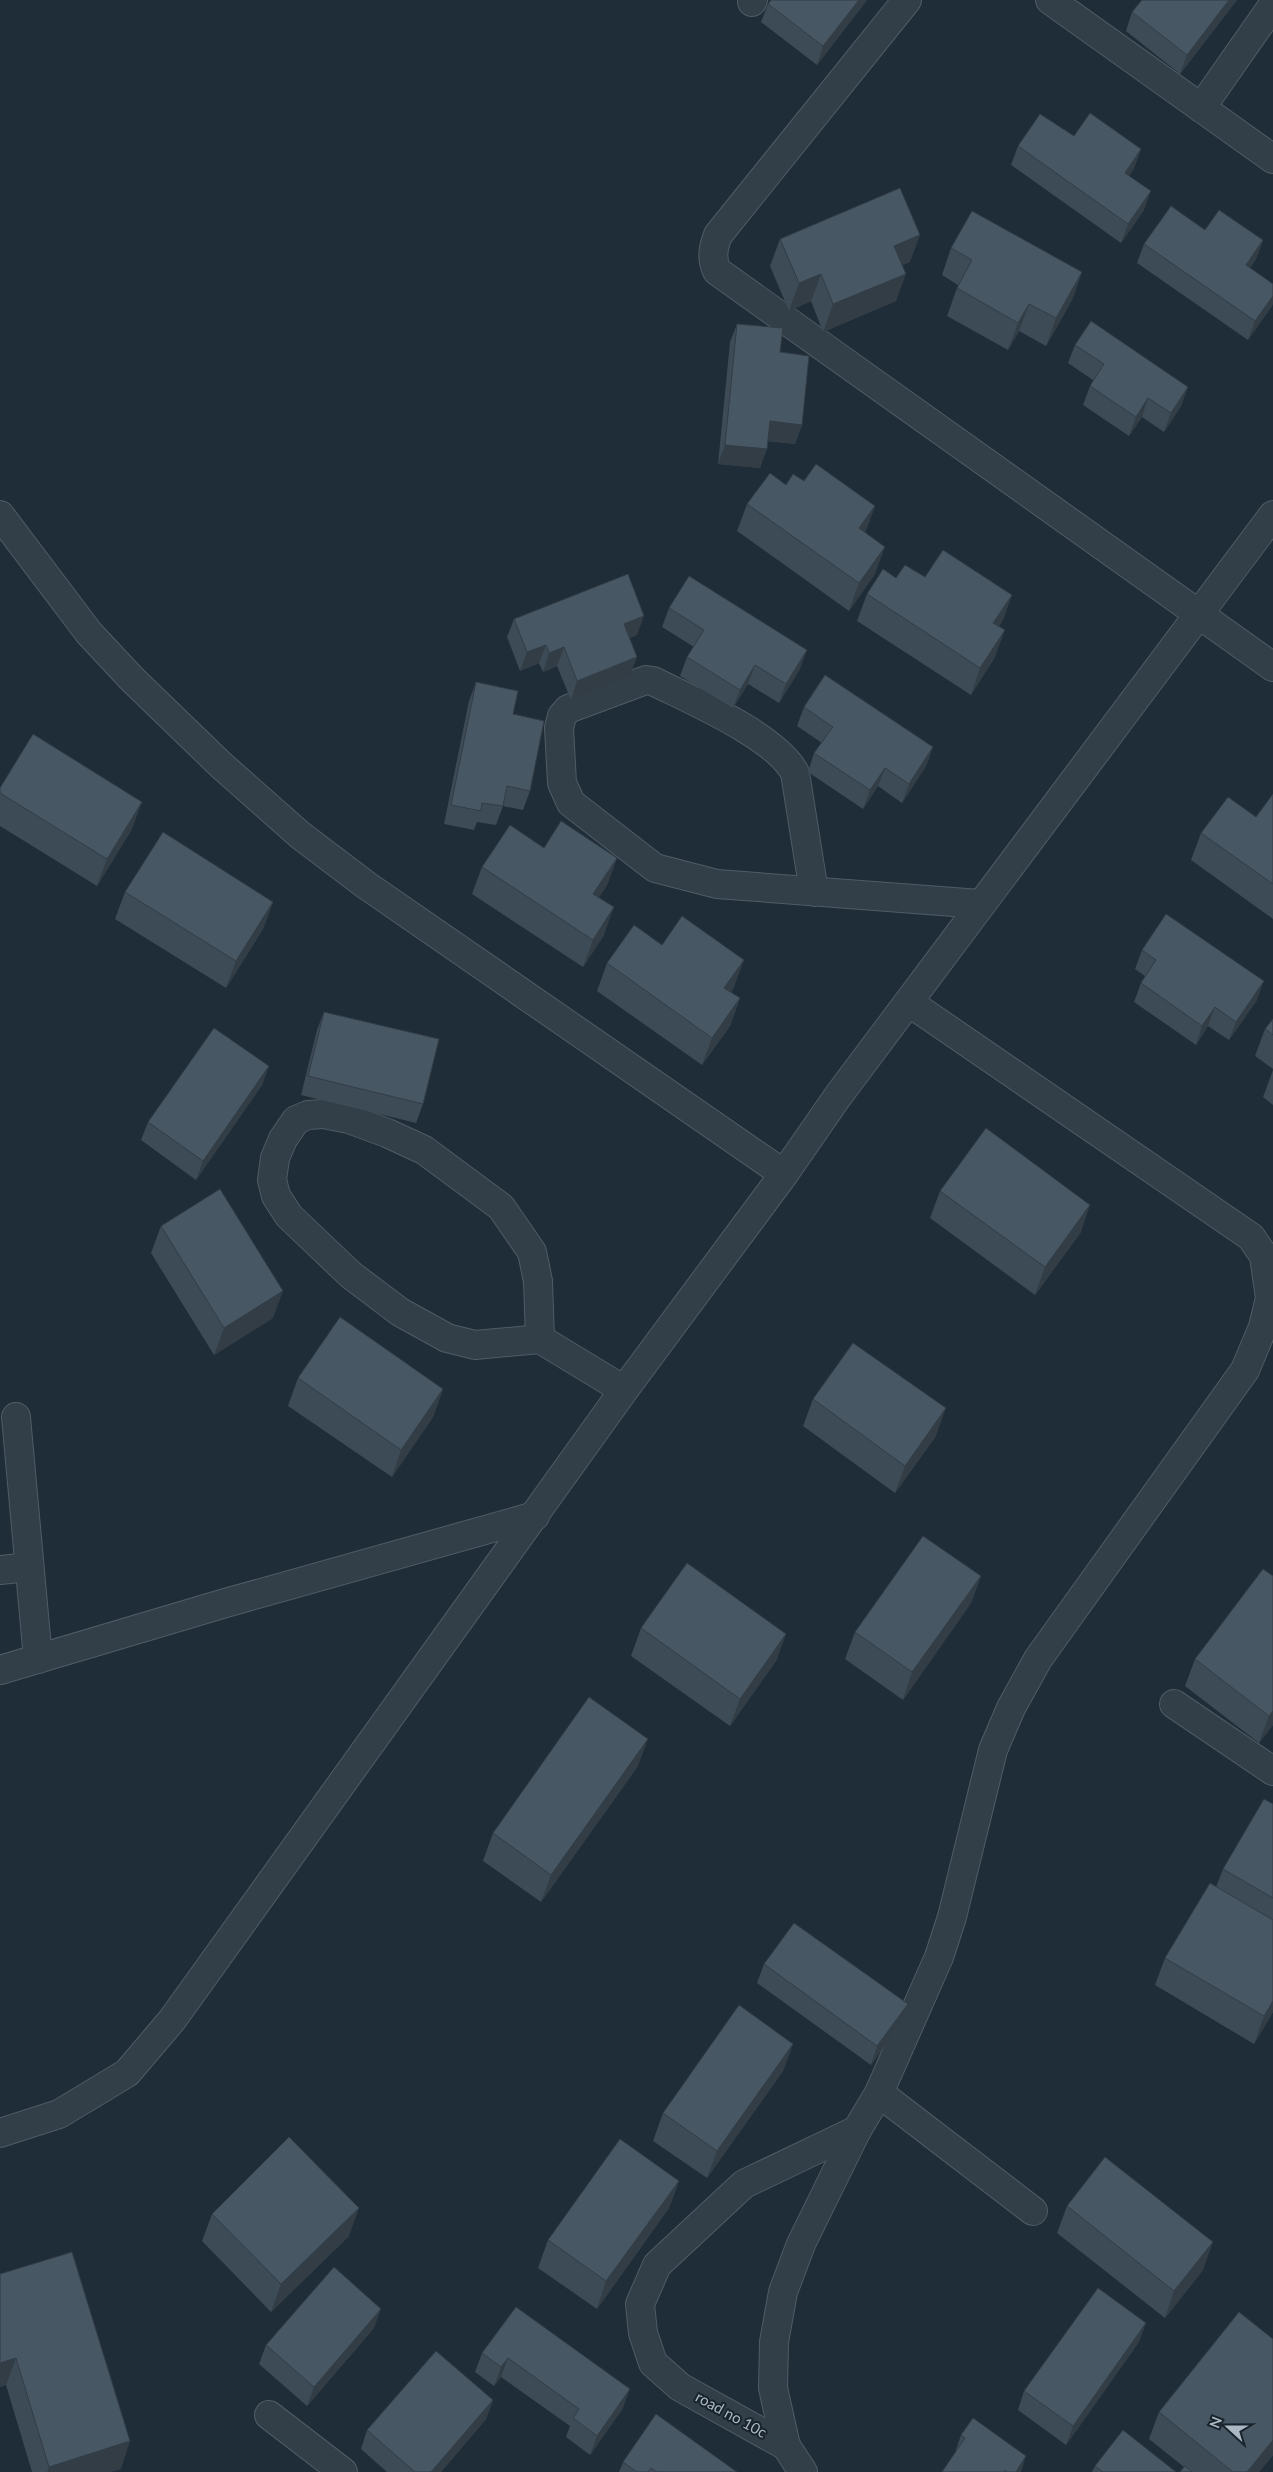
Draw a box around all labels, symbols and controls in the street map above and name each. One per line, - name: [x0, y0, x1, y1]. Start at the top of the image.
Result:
- street label: road no 10c: [693, 2387, 770, 2441]
- north arrow: [1203, 2402, 1253, 2452]
- text: N: [1206, 2414, 1225, 2430]

